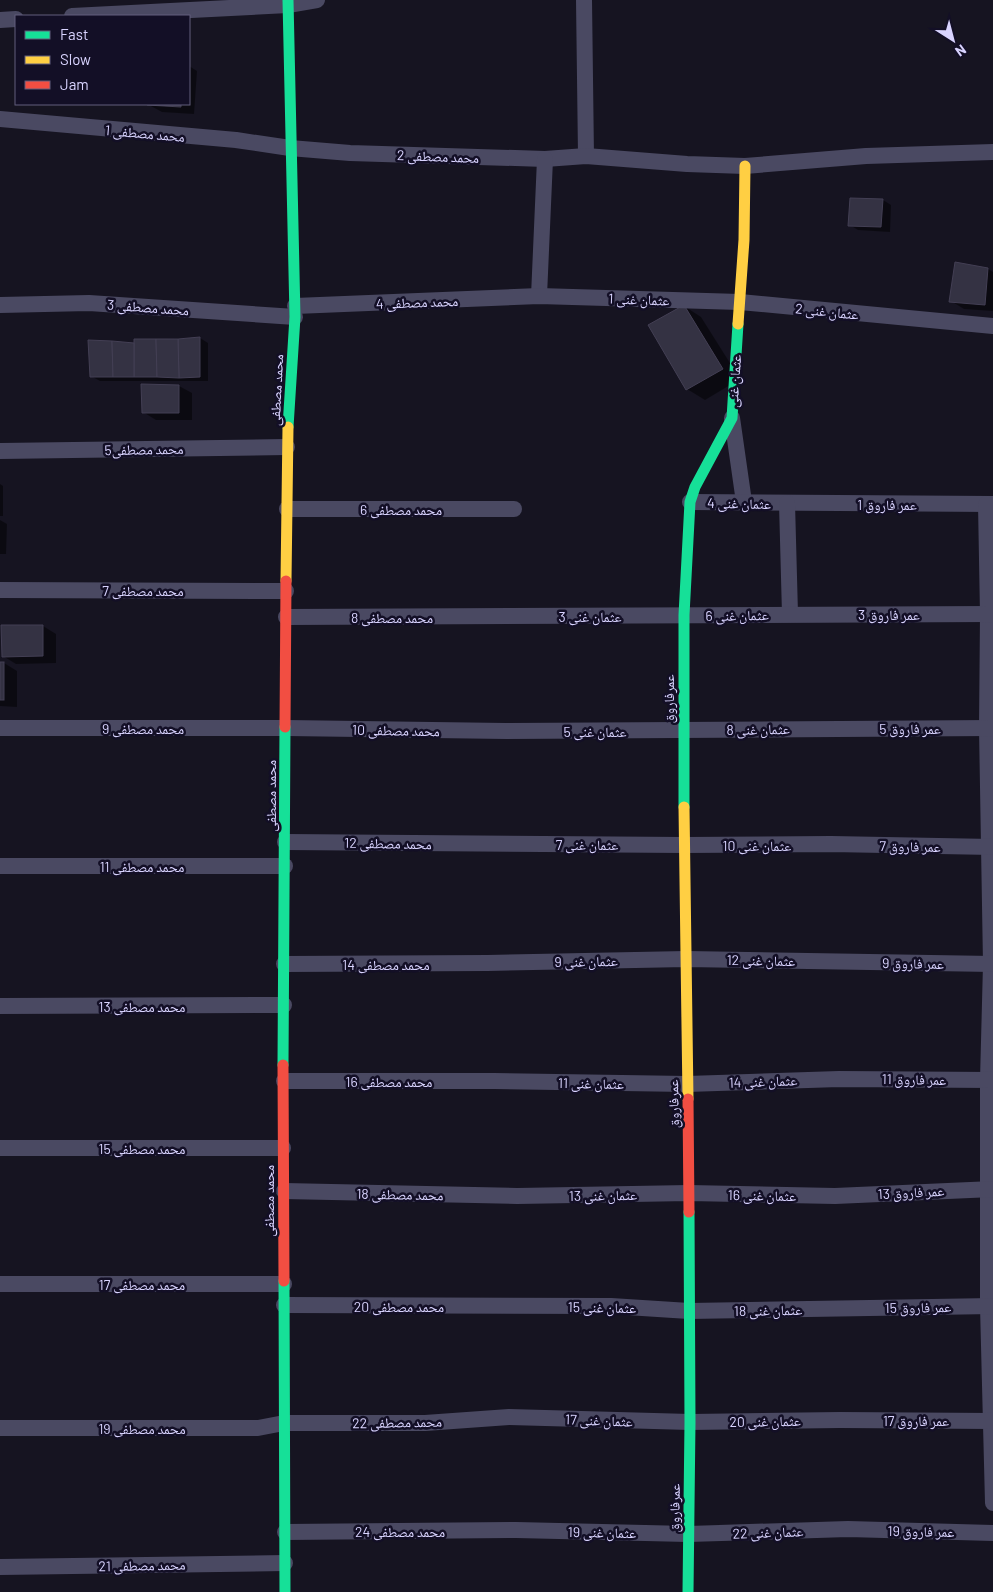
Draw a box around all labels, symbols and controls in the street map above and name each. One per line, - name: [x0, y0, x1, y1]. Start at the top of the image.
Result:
- legend: [15, 15, 190, 105]
- north arrow: [928, 15, 978, 65]
- text: Fast: [60, 25, 88, 43]
- text: N: [952, 41, 970, 61]
- text: Slow: [60, 50, 91, 68]
- text: Jam: [60, 75, 89, 93]
- street label: محمد مصطفی 1: [104, 121, 185, 146]
- street label: محمد مصطفی 2: [397, 146, 479, 167]
- street label: عثمان غنی 1: [608, 289, 670, 310]
- street label: محمد مصطفی 4: [375, 292, 459, 313]
- street label: محمد مصطفی 3: [106, 296, 190, 319]
- street label: عثمان غنی 2: [794, 299, 859, 324]
- street label: محمد مصطفی: [266, 354, 287, 426]
- street label: عثمان غنی: [724, 354, 745, 408]
- street label: محمد مصطفی5: [104, 440, 184, 459]
- street label: عثمان غنی 4: [707, 494, 771, 513]
- street label: عمر فاروق 1: [857, 496, 917, 514]
- street label: محمد مصطفی 6: [360, 501, 442, 519]
- street label: محمد مصطفی 7: [102, 582, 184, 600]
- street label: عثمان غنی 6: [705, 606, 769, 625]
- street label: عمر فاروق 3: [858, 606, 920, 624]
- street label: عثمان غنی 3: [558, 608, 622, 626]
- street label: محمد مصطفی 8: [351, 609, 433, 627]
- street label: عمرفاروق: [660, 675, 678, 723]
- street label: محمد مصطفی 9: [102, 720, 184, 738]
- street label: عثمان غنی 8: [726, 720, 790, 739]
- street label: عمر فاروق 5: [879, 720, 941, 738]
- street label: محمد مصطفی 10: [352, 721, 440, 740]
- street label: عثمان غنی 5: [563, 723, 627, 741]
- street label: محمد مصطفی: [262, 760, 280, 832]
- street label: محمد مصطفی 12: [344, 834, 432, 853]
- street label: عثمان غنی 7: [556, 836, 618, 854]
- street label: عثمان غنی 10: [723, 837, 791, 855]
- street label: عمر فاروق 7: [879, 837, 941, 856]
- street label: محمد مصطفی 11: [100, 858, 184, 876]
- street label: عثمان غنی 12: [727, 951, 795, 970]
- street label: عثمان غنی 9: [554, 952, 618, 971]
- street label: عمر فاروق 9: [882, 954, 944, 973]
- street label: محمد مصطفی 14: [342, 956, 430, 974]
- street label: محمد مصطفی 13: [99, 998, 185, 1016]
- street label: عمر فاروق 11: [882, 1070, 946, 1089]
- street label: عثمان غنی 14: [728, 1071, 798, 1092]
- street label: محمد مصطفی 16: [346, 1073, 432, 1091]
- street label: عثمان غنی 11: [558, 1074, 624, 1093]
- street label: عمرفاروق: [664, 1079, 683, 1129]
- street label: محمد مصطفی 15: [99, 1140, 185, 1158]
- street label: محمد مصطفی: [260, 1165, 278, 1237]
- street label: عمر فاروق 13: [877, 1182, 945, 1203]
- street label: محمد مصطفی 18: [356, 1185, 444, 1204]
- street label: عثمان غنی 13: [569, 1186, 637, 1205]
- street label: عثمان غنی 16: [728, 1186, 796, 1205]
- street label: محمد مصطفی 17: [99, 1276, 185, 1294]
- street label: محمد مصطفی 20: [354, 1298, 444, 1316]
- street label: عثمان غنی 15: [568, 1298, 636, 1317]
- street label: عمر فاروق 15: [885, 1298, 951, 1317]
- street label: عثمان غنی 18: [734, 1301, 802, 1320]
- street label: عثمان غنی 17: [565, 1410, 633, 1431]
- street label: عثمان غنی 20: [729, 1412, 801, 1431]
- street label: عمر فاروق 17: [883, 1412, 949, 1430]
- street label: محمد مصطفی 22: [352, 1413, 442, 1432]
- street label: محمد مصطفی 19: [98, 1420, 186, 1438]
- street label: عمرفاروق: [665, 1483, 684, 1533]
- street label: عثمان غنی 22: [732, 1522, 804, 1543]
- street label: عمر فاروق 19: [887, 1522, 955, 1541]
- street label: محمد مصطفی 24: [355, 1523, 445, 1541]
- street label: عثمان غنی 19: [568, 1523, 636, 1542]
- street label: محمد مصطفی 21: [98, 1556, 186, 1575]

